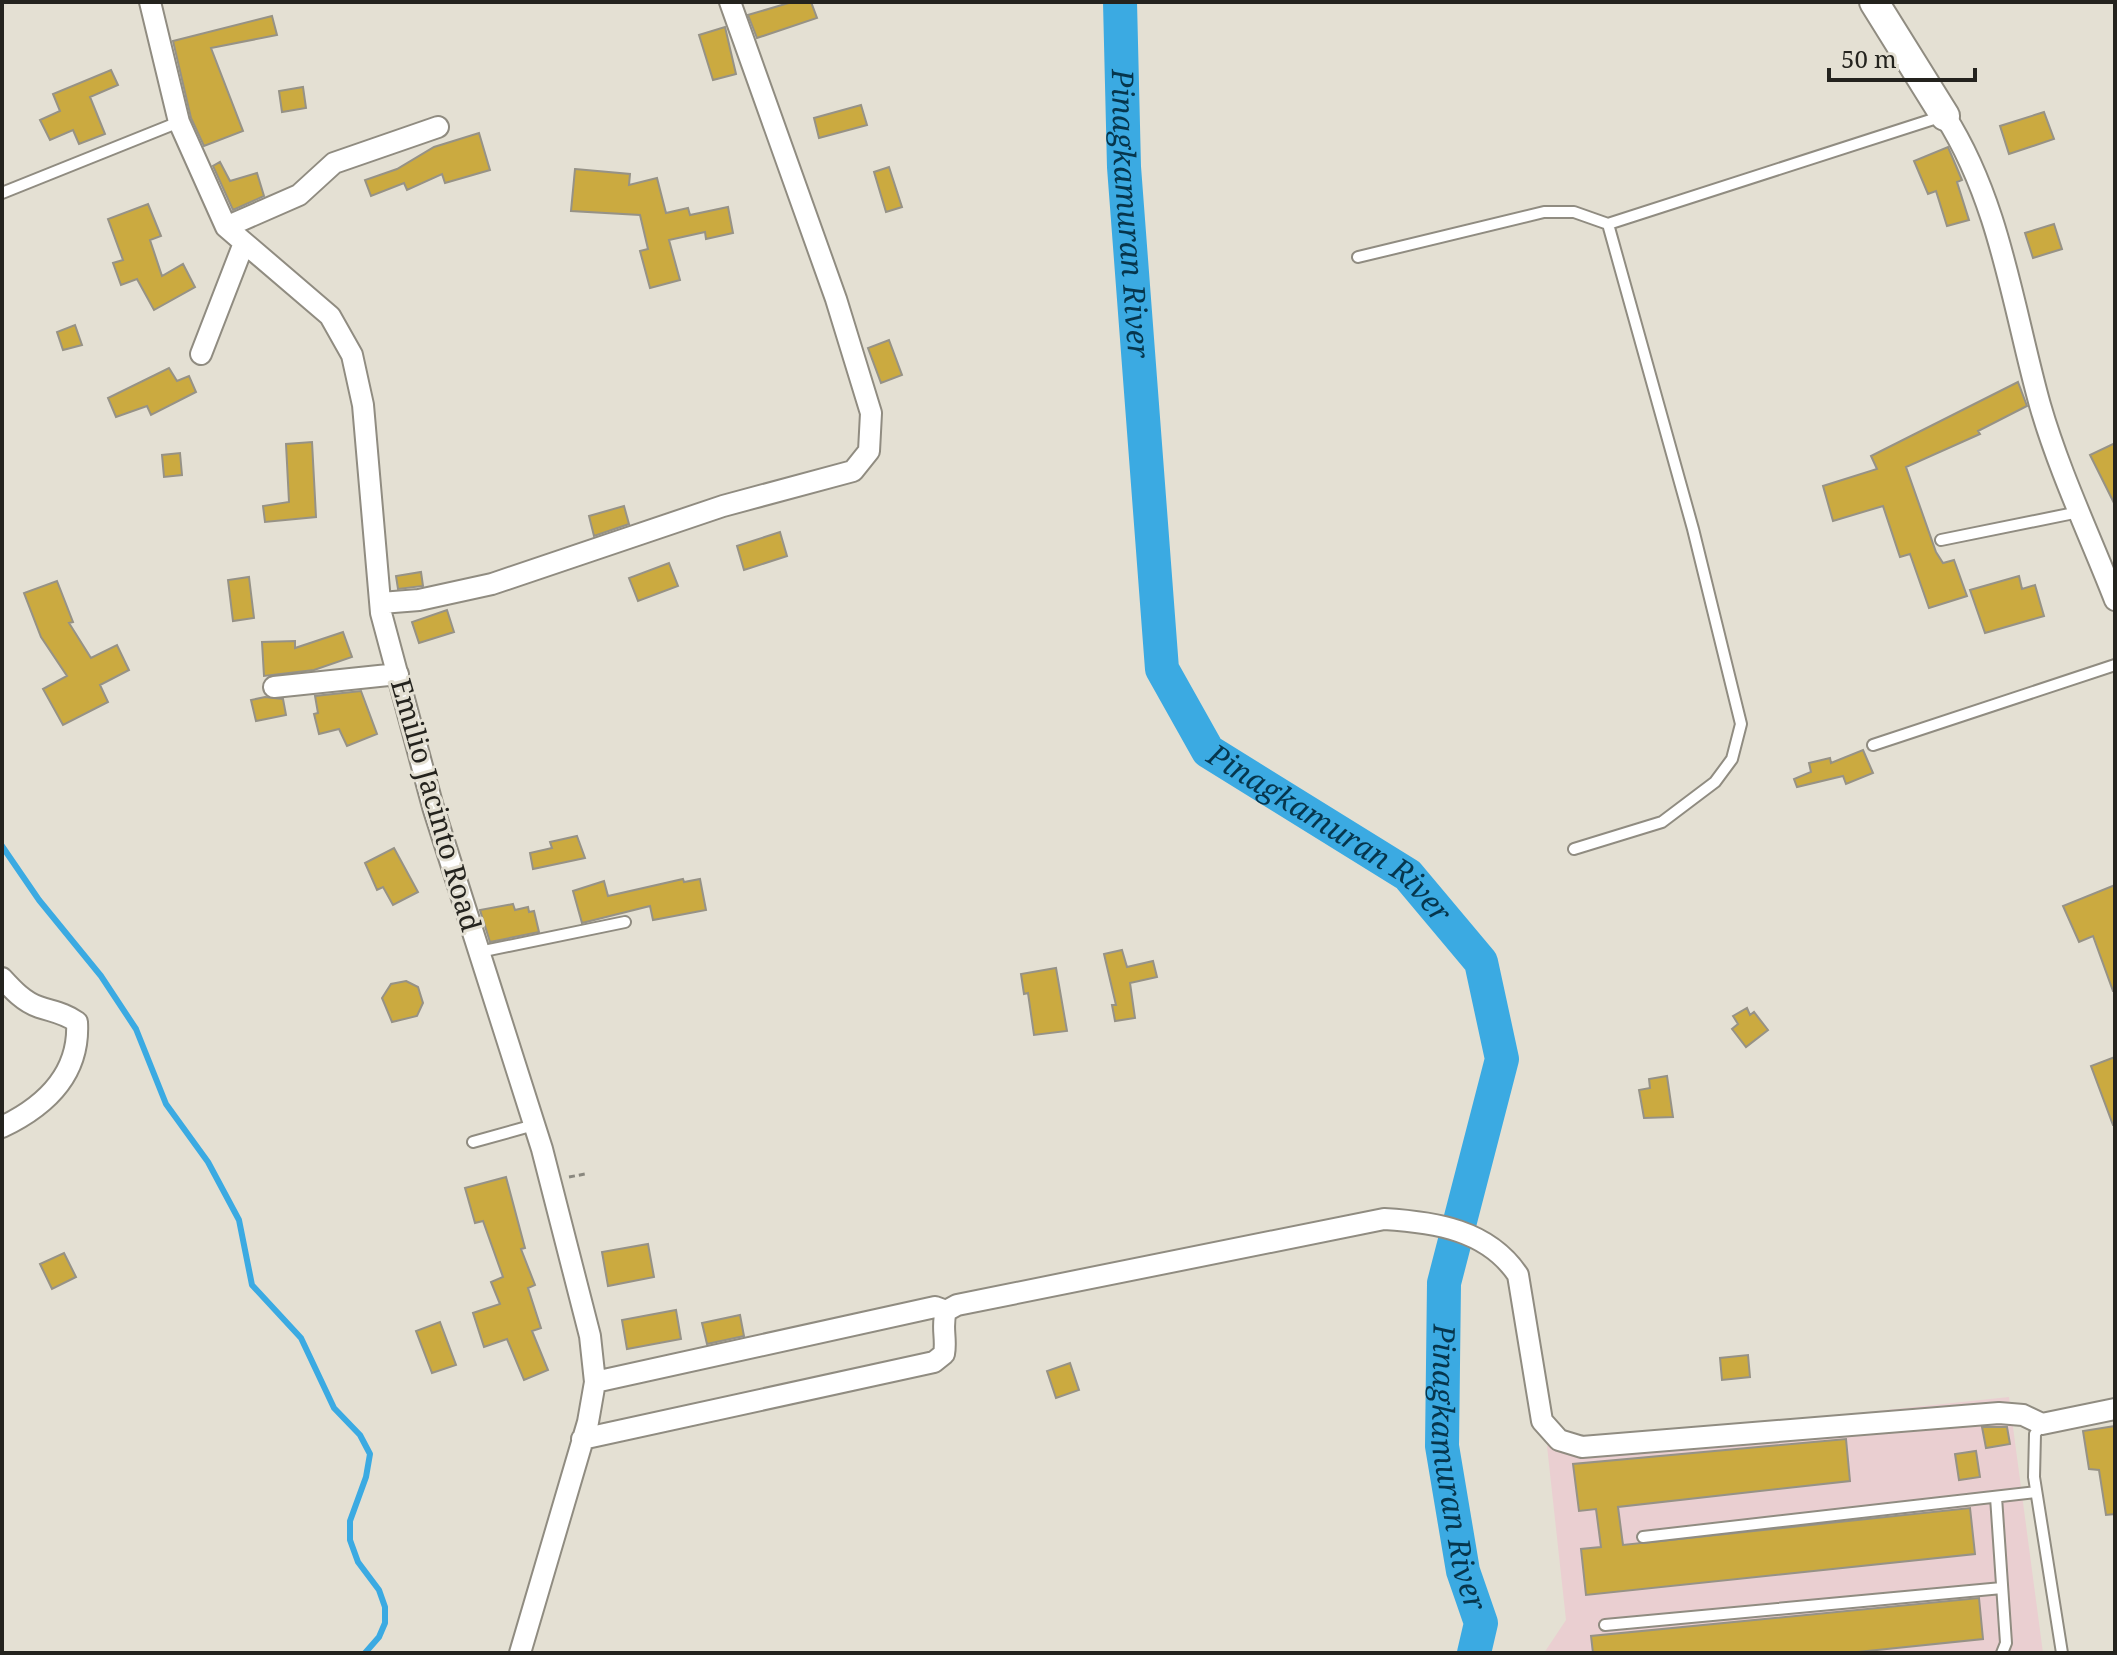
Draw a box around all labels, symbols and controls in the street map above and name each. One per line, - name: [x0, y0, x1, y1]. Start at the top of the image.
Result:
- scale bar: [1829, 32, 1975, 82]
- text: 50 m: [1841, 42, 1897, 75]
- water label: Pinagkamuran River: [1103, 68, 1160, 361]
- street label: Emilio Jacinto Road: [383, 674, 491, 936]
- water label: Pinagkamuran River: [1199, 733, 1462, 932]
- water label: Pinagkamuran River: [1422, 1323, 1498, 1617]

